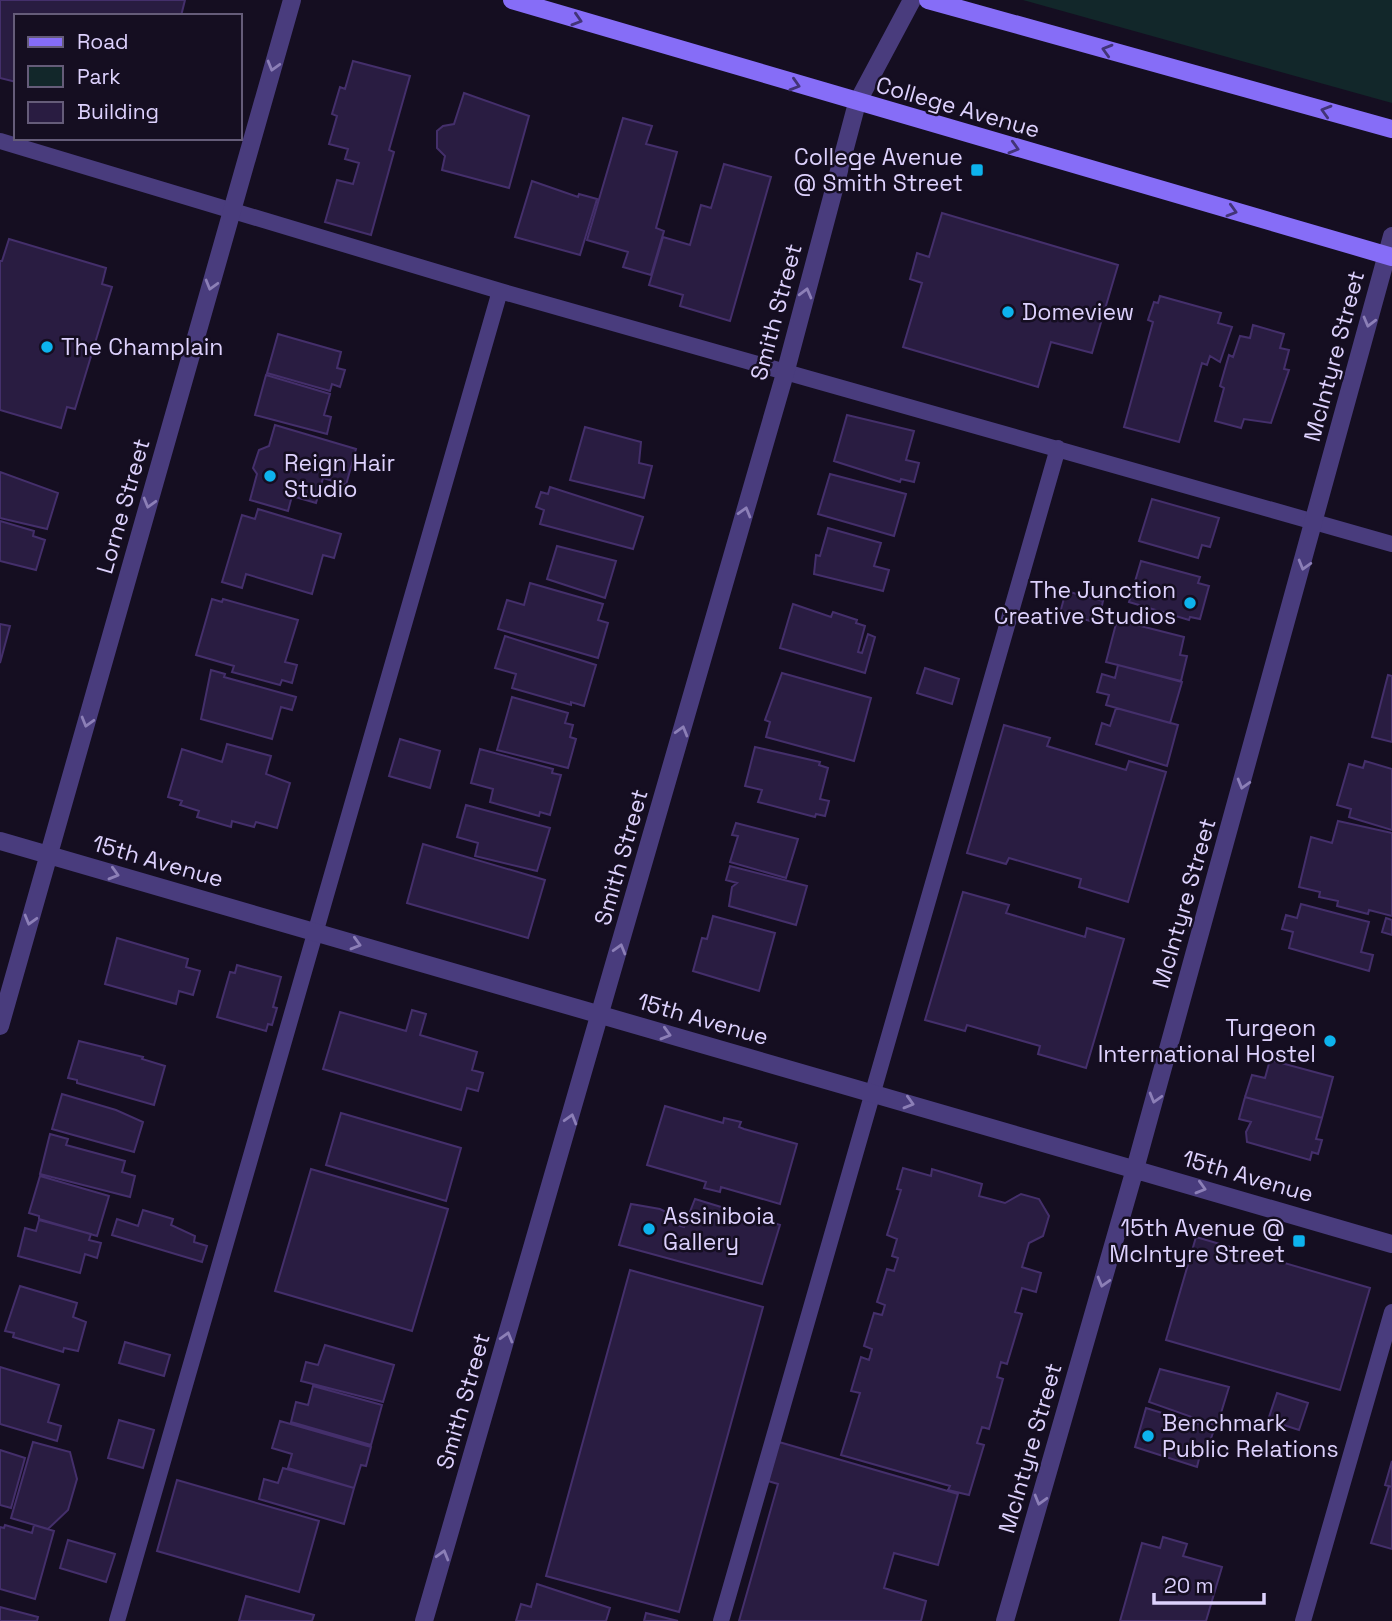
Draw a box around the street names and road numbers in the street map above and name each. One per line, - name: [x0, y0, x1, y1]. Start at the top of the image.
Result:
- street label: College Avenue: [873, 69, 1043, 145]
- street label: Smith Street: [743, 240, 809, 384]
- street label: McIntyre Street: [1297, 267, 1371, 445]
- street label: Lorne Street: [89, 435, 157, 577]
- street label: Smith Street: [587, 785, 655, 929]
- street label: McIntyre Street: [1145, 814, 1223, 992]
- street label: 15th Avenue: [89, 828, 227, 894]
- street label: 15th Avenue: [634, 986, 772, 1052]
- street label: 15th Avenue: [1179, 1143, 1317, 1209]
- street label: Smith Street: [429, 1329, 497, 1473]
- street label: McIntyre Street: [991, 1359, 1069, 1537]

